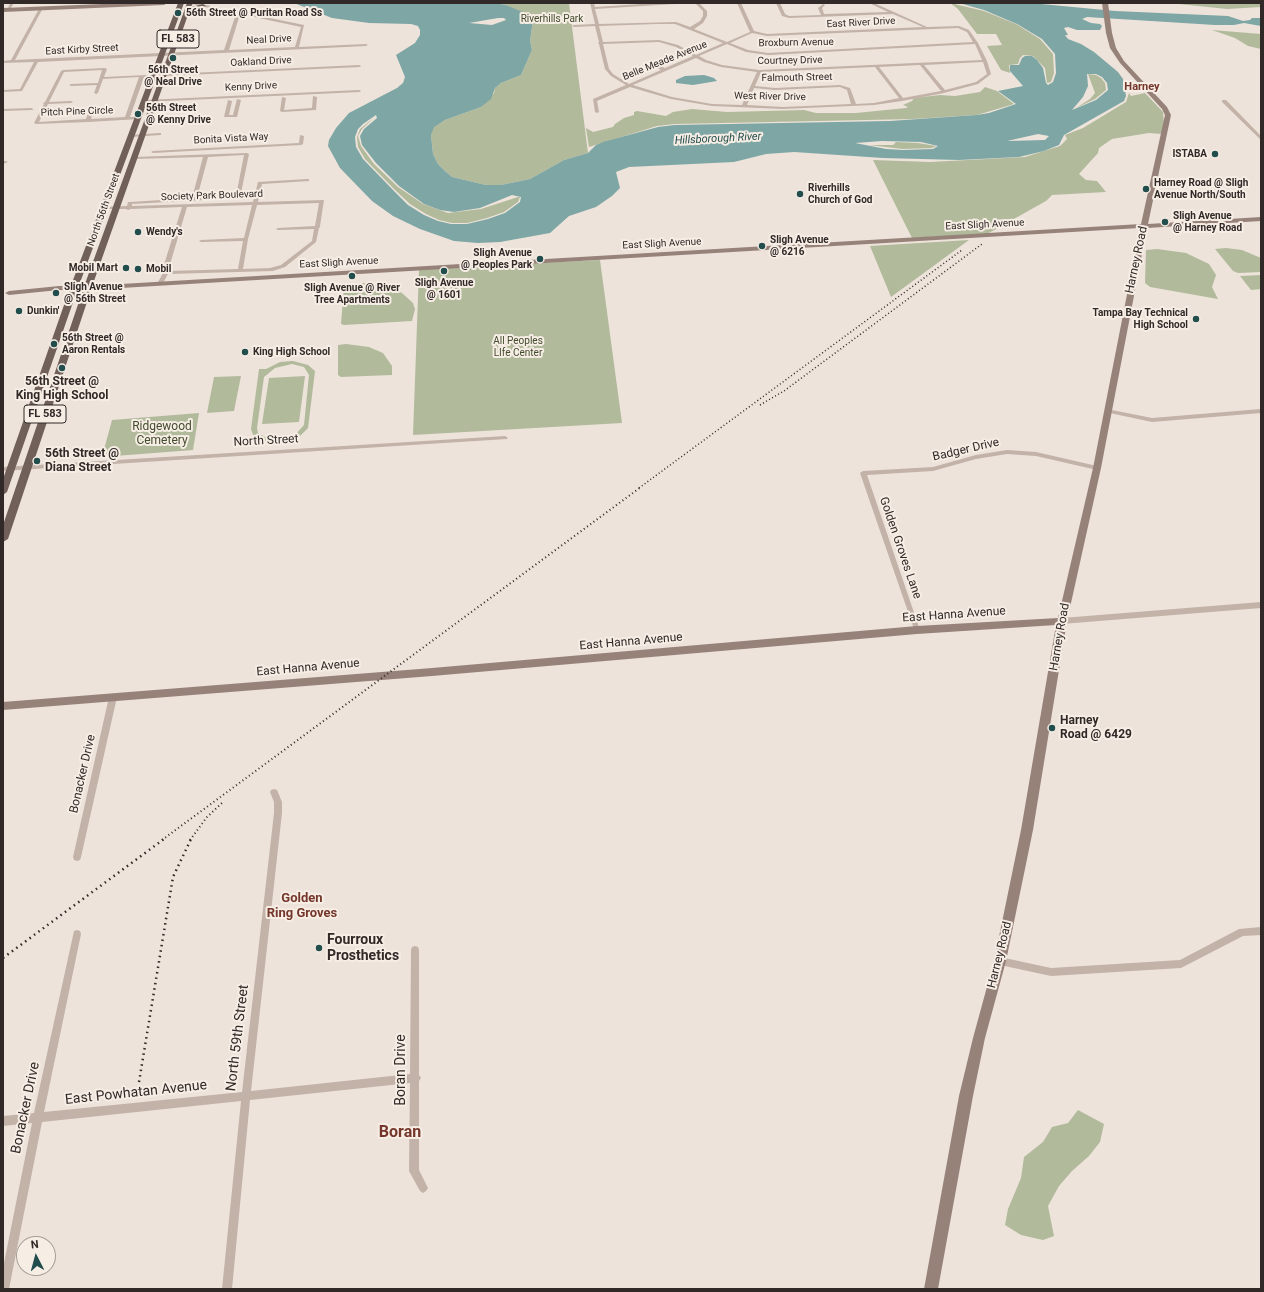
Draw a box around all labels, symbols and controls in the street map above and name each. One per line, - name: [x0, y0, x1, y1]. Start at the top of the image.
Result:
- place label: 56th Street @ Puritan Road Ss: [186, 7, 322, 19]
- marker: 56th Street @ Puritan Road Ss: [173, 8, 183, 18]
- park label: Riverhills Park: [521, 13, 583, 25]
- street label: East River Drive: [826, 15, 896, 31]
- road number: FL 583: [157, 30, 199, 48]
- street label: Neal Drive: [246, 33, 292, 47]
- street label: Broxburn Avenue: [758, 36, 834, 50]
- street label: Belle Meade Avenue: [621, 39, 709, 83]
- street label: East Kirby Street: [45, 42, 119, 58]
- marker: 56th Street @ Neal Drive: [168, 53, 178, 63]
- street label: Oakland Drive: [230, 54, 292, 70]
- street label: Courtney Drive: [757, 54, 823, 68]
- place label: 56th Street @ Neal Drive: [144, 64, 202, 88]
- street label: Falmouth Street: [761, 71, 833, 85]
- street label: Kenny Drive: [225, 80, 277, 94]
- district label: Harney: [1124, 80, 1160, 94]
- street label: West River Drive: [734, 90, 806, 104]
- place label: 56th Street @ Kenny Drive: [146, 102, 211, 126]
- street label: Pitch Pine Circle: [41, 105, 113, 119]
- marker: 56th Street @ Kenny Drive: [133, 109, 143, 119]
- water label: Hillsborough River: [674, 130, 762, 148]
- street label: Bonita Vista Way: [193, 131, 269, 147]
- place label: ISTABA: [1172, 148, 1207, 160]
- marker: ISTABA: [1210, 149, 1220, 159]
- street label: North 56th Street: [85, 172, 123, 248]
- place label: Harney Road @ Sligh Avenue North/South: [1154, 177, 1248, 200]
- place label: Riverhills Church of God: [808, 182, 872, 206]
- marker: Harney Road @ Sligh Avenue North/South: [1141, 184, 1151, 194]
- street label: Society Park Boulevard: [161, 188, 263, 204]
- marker: Riverhills Church of God: [795, 189, 805, 199]
- place label: Sligh Avenue @ Harney Road: [1173, 210, 1242, 234]
- street label: East Sligh Avenue: [945, 217, 1025, 233]
- marker: Sligh Avenue @ Harney Road: [1160, 217, 1170, 227]
- street label: Harney Road: [1123, 225, 1151, 295]
- place label: Wendy's: [146, 226, 183, 238]
- marker: Wendy's: [133, 227, 143, 237]
- place label: Sligh Avenue @ 6216: [770, 234, 829, 258]
- street label: East Sligh Avenue: [622, 236, 702, 252]
- marker: Sligh Avenue @ 6216: [757, 241, 767, 251]
- place label: Sligh Avenue @ Peoples Park: [461, 247, 532, 270]
- marker: Sligh Avenue @ Peoples Park: [535, 254, 545, 264]
- street label: East Sligh Avenue: [299, 255, 379, 271]
- place label: Mobil Mart: [69, 262, 118, 274]
- marker: Mobil Mart: [121, 263, 131, 273]
- place label: Mobil: [146, 263, 171, 275]
- marker: Mobil: [133, 264, 143, 274]
- marker: Sligh Avenue @ 1601: [439, 266, 449, 276]
- marker: Sligh Avenue @ River Tree Apartments: [347, 271, 357, 281]
- place label: Sligh Avenue @ 1601: [415, 277, 473, 300]
- place label: Sligh Avenue @ 56th Street: [64, 281, 126, 304]
- place label: Sligh Avenue @ River Tree Apartments: [304, 282, 400, 306]
- marker: Sligh Avenue @ 56th Street: [51, 288, 61, 298]
- place label: Dunkin': [27, 305, 59, 317]
- marker: Dunkin': [14, 306, 24, 316]
- place label: Tampa Bay Technical High School: [1092, 307, 1188, 330]
- marker: Tampa Bay Technical High School: [1191, 314, 1201, 324]
- place label: 56th Street @ Aaron Rentals: [62, 332, 125, 356]
- park label: All Peoples LIfe Center: [493, 335, 543, 358]
- marker: 56th Street @ Aaron Rentals: [49, 339, 59, 349]
- place label: King High School: [253, 346, 330, 358]
- marker: King High School: [240, 347, 250, 357]
- marker: 56th Street @ King High School: [57, 363, 67, 373]
- place label: 56th Street @ King High School: [16, 375, 108, 403]
- road number: FL 583: [24, 405, 66, 423]
- park label: Ridgewood Cemetery: [132, 420, 192, 448]
- street label: North Street: [233, 432, 299, 450]
- street label: Badger Drive: [931, 435, 1001, 465]
- place label: 56th Street @ Diana Street: [45, 447, 119, 475]
- marker: 56th Street @ Diana Street: [32, 456, 42, 466]
- street label: Golden Groves Lane: [876, 495, 924, 601]
- street label: Harney Road: [1047, 602, 1073, 672]
- street label: East Hanna Avenue: [902, 604, 1006, 626]
- street label: East Hanna Avenue: [579, 630, 683, 654]
- street label: East Hanna Avenue: [256, 656, 360, 680]
- place label: Harney Road @ 6429: [1060, 714, 1132, 742]
- marker: Harney Road @ 6429: [1047, 723, 1057, 733]
- street label: Bonacker Drive: [67, 733, 99, 815]
- district label: Golden Ring Groves: [267, 891, 337, 922]
- street label: Harney Road: [985, 920, 1015, 990]
- place label: Fourroux Prosthetics: [327, 932, 399, 964]
- marker: Fourroux Prosthetics: [314, 943, 324, 953]
- street label: North 59th Street: [223, 984, 253, 1092]
- street label: Boran Drive: [393, 1034, 409, 1106]
- street label: Bonacker Drive: [8, 1061, 44, 1155]
- street label: East Powhatan Avenue: [64, 1077, 208, 1109]
- district label: Boran: [379, 1123, 421, 1143]
- north arrow: [16, 1236, 56, 1276]
- text: N: [30, 1238, 39, 1251]

